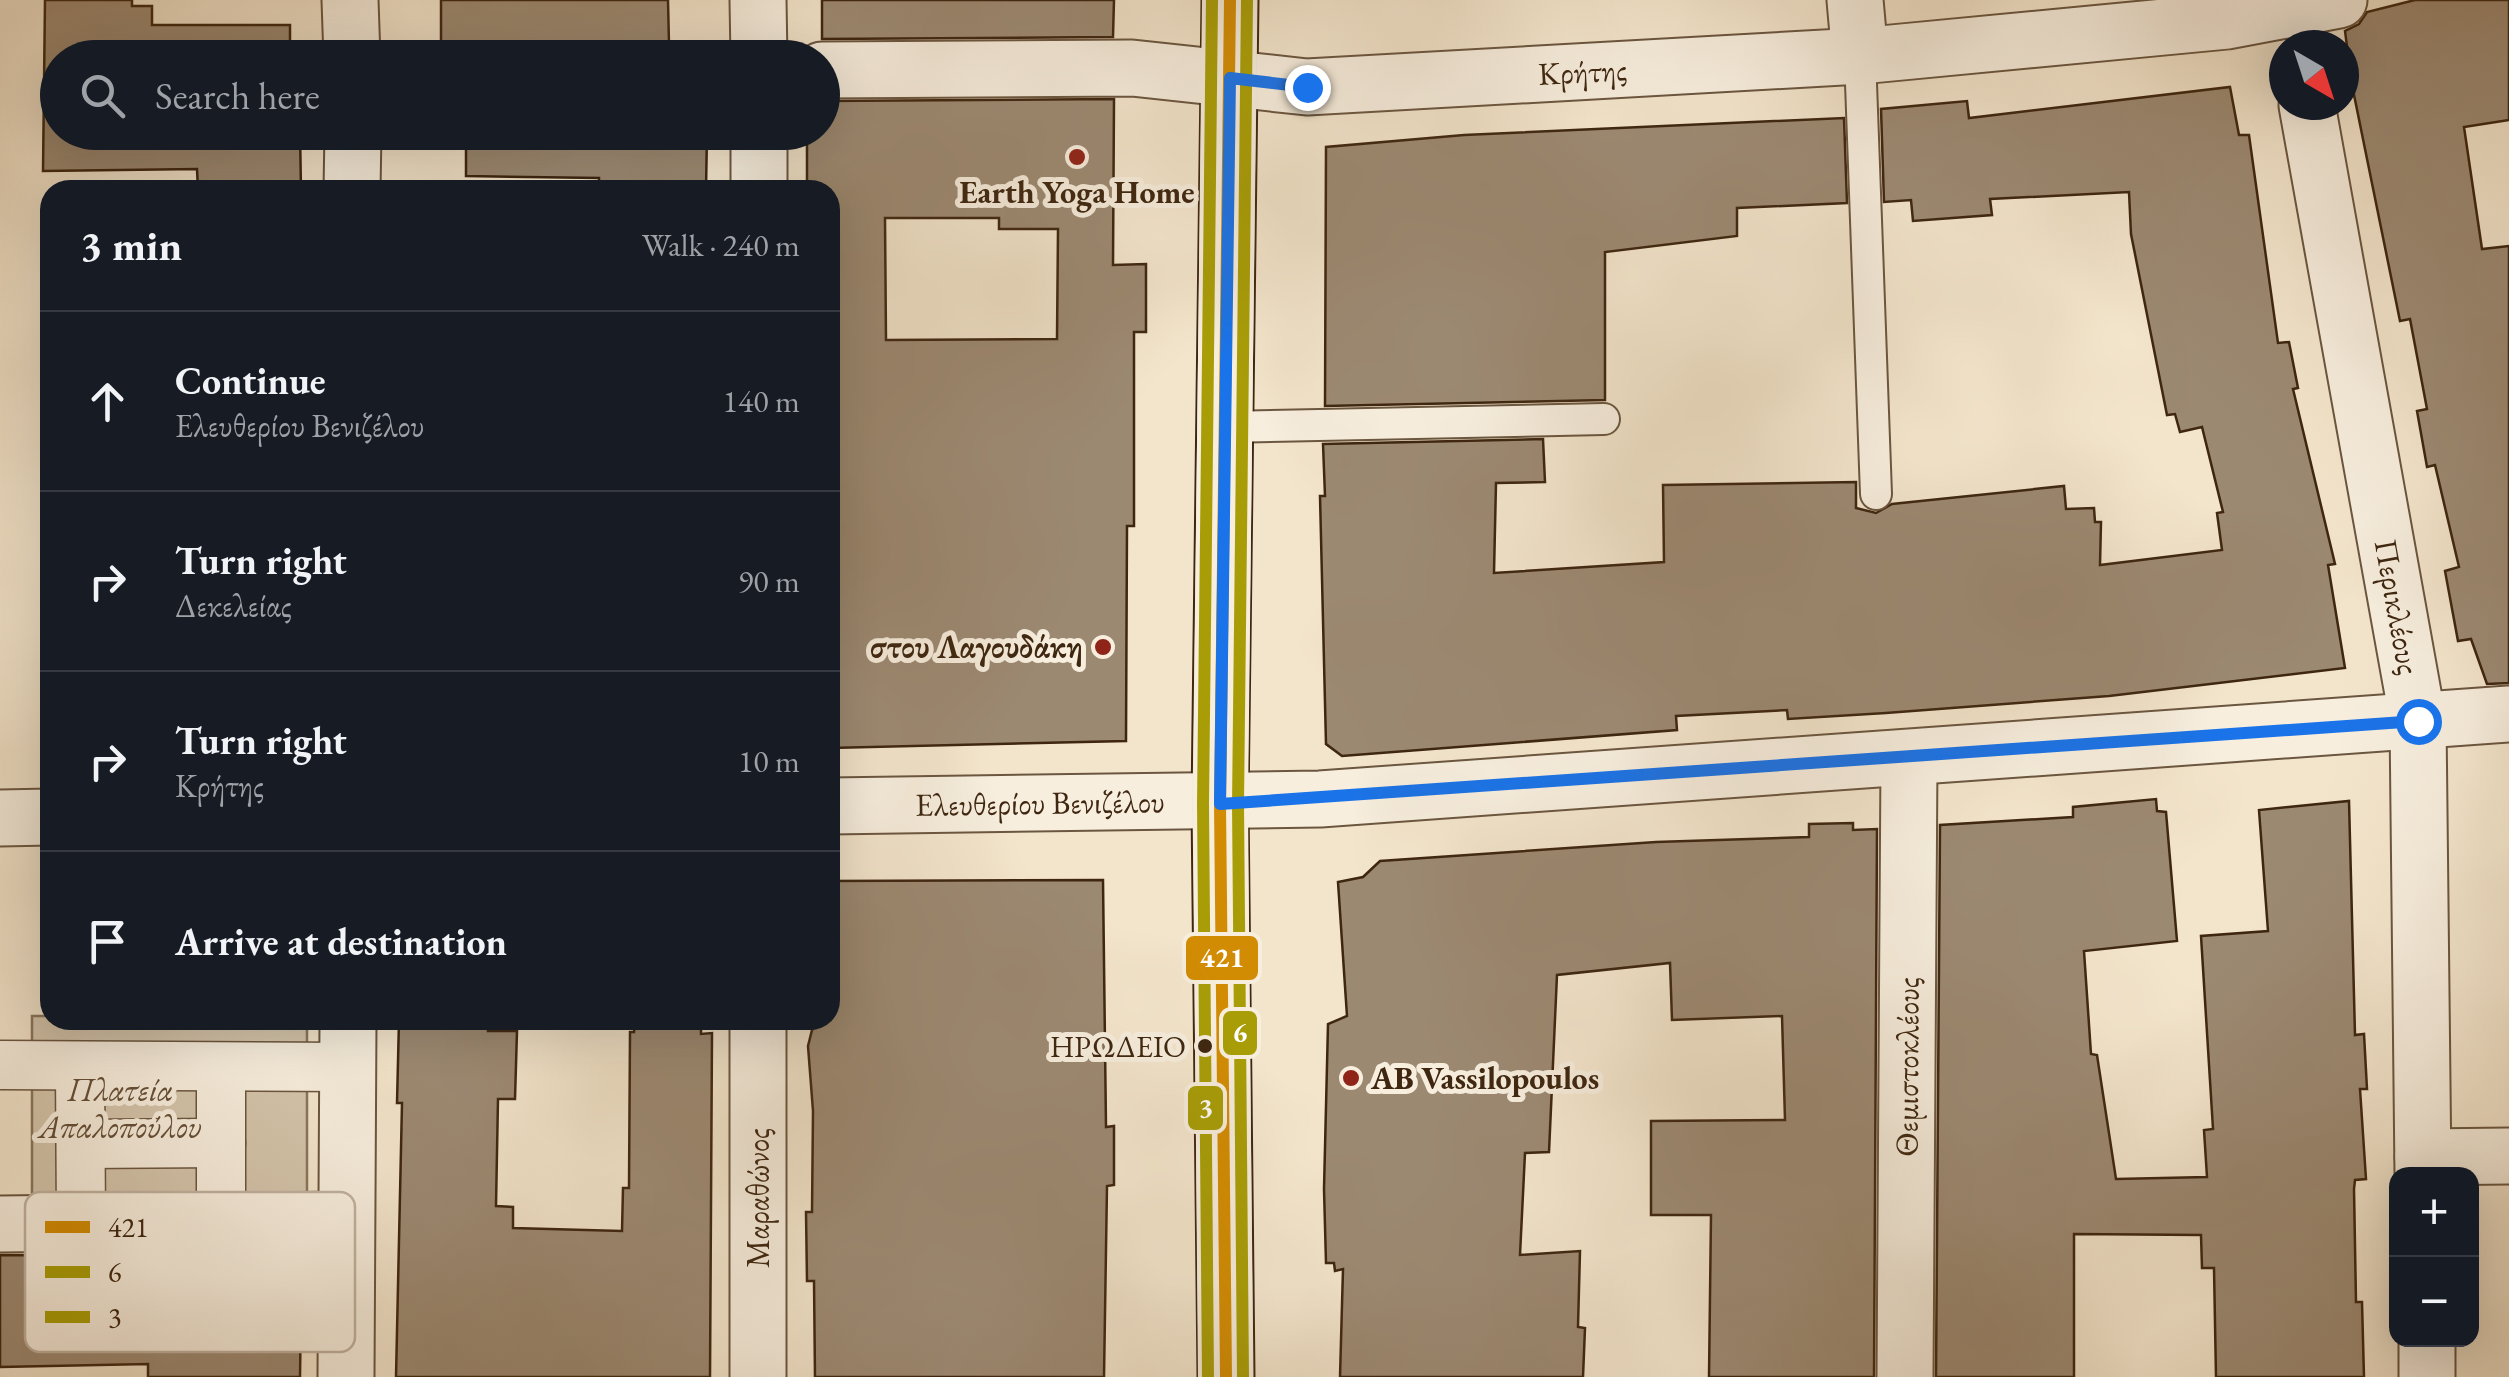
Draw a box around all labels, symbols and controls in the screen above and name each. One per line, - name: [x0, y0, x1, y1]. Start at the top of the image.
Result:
- north arrow: [2269, 30, 2359, 120]
- search box: [40, 40, 840, 150]
- street label: Κρήτης: [1537, 48, 1628, 95]
- route end: [1285, 65, 1331, 111]
- icon: search: [75, 68, 130, 123]
- text: Search here: [155, 71, 320, 120]
- marker: Earth Yoga Home: [1066, 146, 1088, 168]
- place label: Earth Yoga Home: [959, 171, 1195, 213]
- text: 3 min: [80, 218, 182, 273]
- text: Walk · 240 m: [642, 224, 800, 266]
- text: Continue: [175, 356, 326, 405]
- icon: ahead: [80, 374, 135, 429]
- text: 140 m: [723, 380, 800, 422]
- text: Ελευθερίου Βενιζέλου: [175, 405, 424, 447]
- text: Turn right: [175, 536, 347, 585]
- street label: Περικλέους: [2365, 536, 2430, 678]
- icon: right: [80, 554, 135, 609]
- text: 90 m: [738, 560, 800, 602]
- text: Δεκελείας: [175, 585, 292, 627]
- place label: στου Λαγουδάκη: [870, 626, 1083, 668]
- marker: στου Λαγουδάκη: [1092, 636, 1114, 658]
- route start: [2396, 699, 2442, 745]
- text: Turn right: [175, 716, 347, 765]
- icon: right: [80, 734, 135, 789]
- text: 10 m: [738, 740, 800, 782]
- text: Κρήτης: [175, 765, 264, 807]
- street label: Ελευθερίου Βενιζέλου: [915, 780, 1165, 826]
- icon: arrive: [80, 914, 135, 969]
- text: Arrive at destination: [175, 917, 507, 966]
- line badge: 421: [1184, 934, 1260, 982]
- text: 421: [1200, 939, 1244, 975]
- street label: Θεμιστοκλέους: [1885, 977, 1929, 1157]
- line badge: 6: [1221, 1009, 1259, 1057]
- text: 6: [1233, 1014, 1248, 1050]
- place label: ΗΡΩΔΕΙΟ: [1050, 1027, 1186, 1066]
- marker: ΗΡΩΔΕΙΟ: [1195, 1036, 1215, 1056]
- place label: AB Vassilopoulos: [1370, 1057, 1599, 1099]
- marker: AB Vassilopoulos: [1340, 1067, 1362, 1089]
- park label: Πλατεία Απαλοπούλου: [37, 1069, 202, 1148]
- line badge: 3: [1186, 1084, 1225, 1132]
- text: 3: [1199, 1089, 1213, 1125]
- street label: Μαραθώνος: [737, 1128, 779, 1268]
- map controls: [2389, 1167, 2479, 1347]
- button: +: [2389, 1167, 2479, 1257]
- legend: [25, 1192, 355, 1352]
- text: 421: [108, 1209, 148, 1245]
- text: 6: [108, 1254, 121, 1290]
- button: −: [2389, 1257, 2479, 1347]
- text: 3: [108, 1299, 121, 1335]

